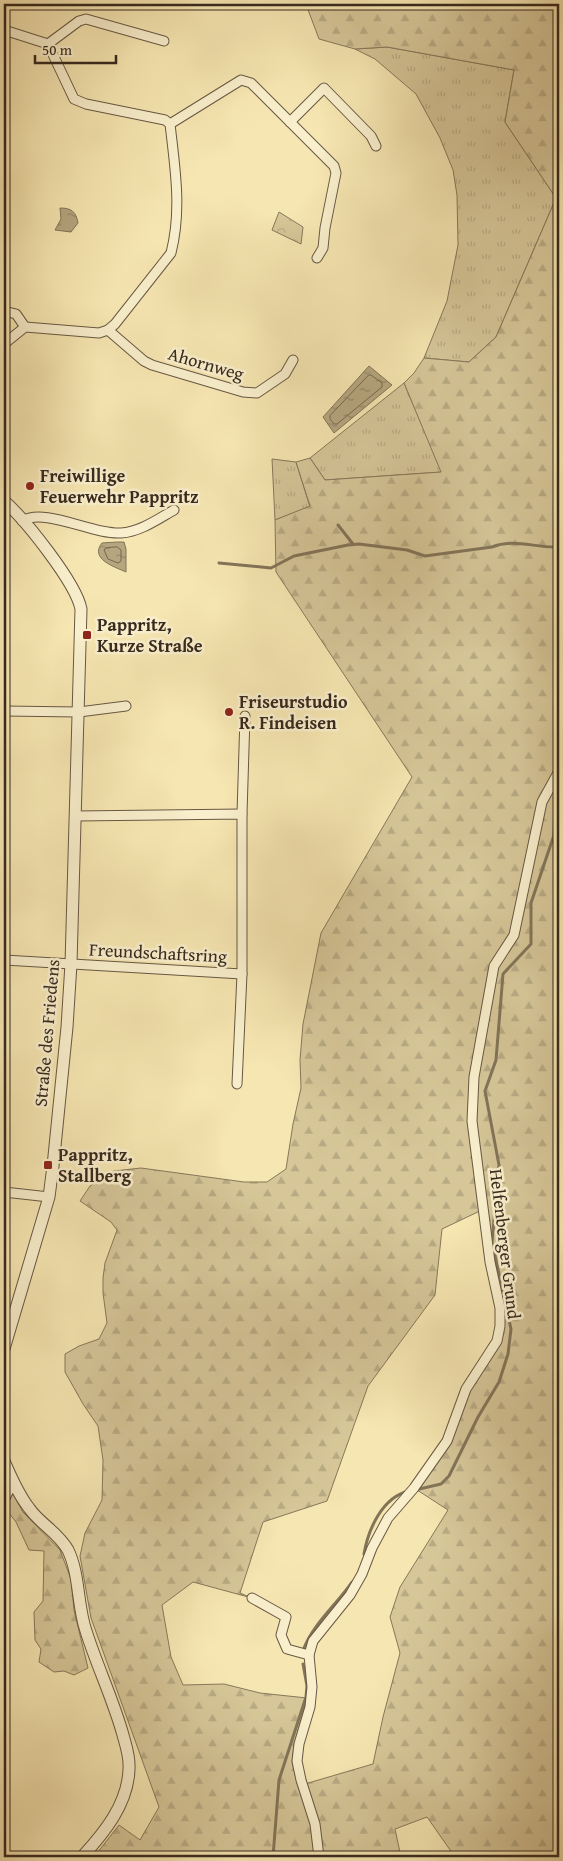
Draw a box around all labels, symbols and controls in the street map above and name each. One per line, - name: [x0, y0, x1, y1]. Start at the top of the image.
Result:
- scale bar: [35, 32, 116, 64]
- text: 50 m: [42, 39, 73, 60]
- street label: Ahornweg: [165, 340, 247, 387]
- place label: Freiwillige Feuerwehr Pappritz: [40, 462, 199, 510]
- marker: Freiwillige Feuerwehr Pappritz: [24, 480, 36, 492]
- place label: Pappritz, Kurze Straße: [97, 611, 203, 659]
- marker: Pappritz, Kurze Straße: [81, 629, 93, 641]
- place label: Friseurstudio R. Findeisen: [239, 688, 348, 736]
- marker: Friseurstudio R. Findeisen: [223, 706, 235, 718]
- street label: Freundschaftsring: [88, 935, 228, 970]
- street label: Straße des Friedens: [27, 958, 66, 1108]
- place label: Pappritz, Stallberg: [58, 1141, 133, 1189]
- marker: Pappritz, Stallberg: [42, 1159, 54, 1171]
- street label: Helfenberger Grund: [483, 1167, 528, 1321]

